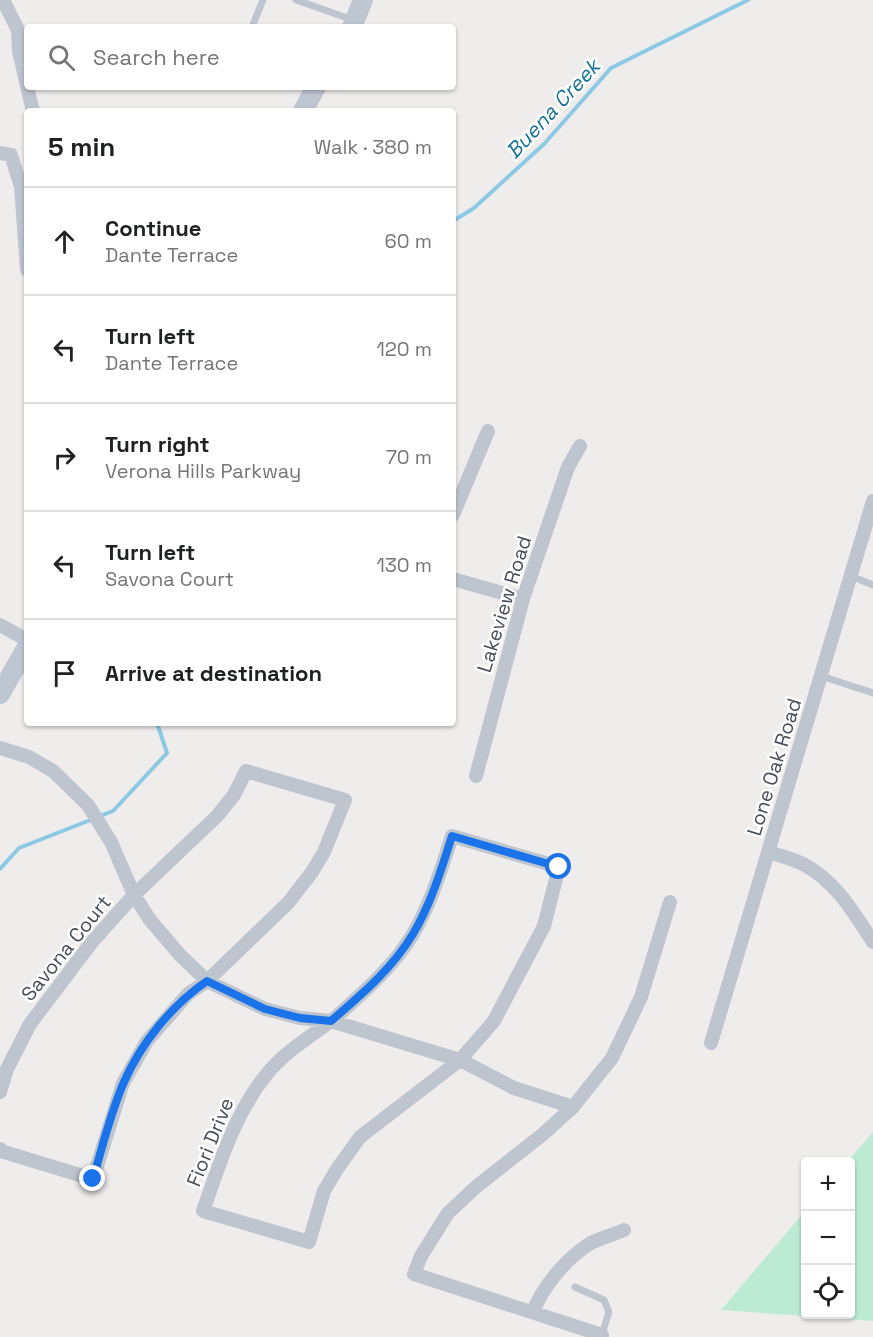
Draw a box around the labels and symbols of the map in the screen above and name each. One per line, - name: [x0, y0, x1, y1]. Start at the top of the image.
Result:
- water label: Buena Creek: [500, 51, 608, 164]
- street label: Lakeview Road: [471, 532, 537, 676]
- street label: Lone Oak Road: [741, 695, 807, 839]
- route start: [545, 853, 571, 879]
- street label: Savona Court: [15, 890, 117, 1006]
- street label: Fiori Drive: [180, 1094, 240, 1190]
- route end: [79, 1165, 105, 1191]

